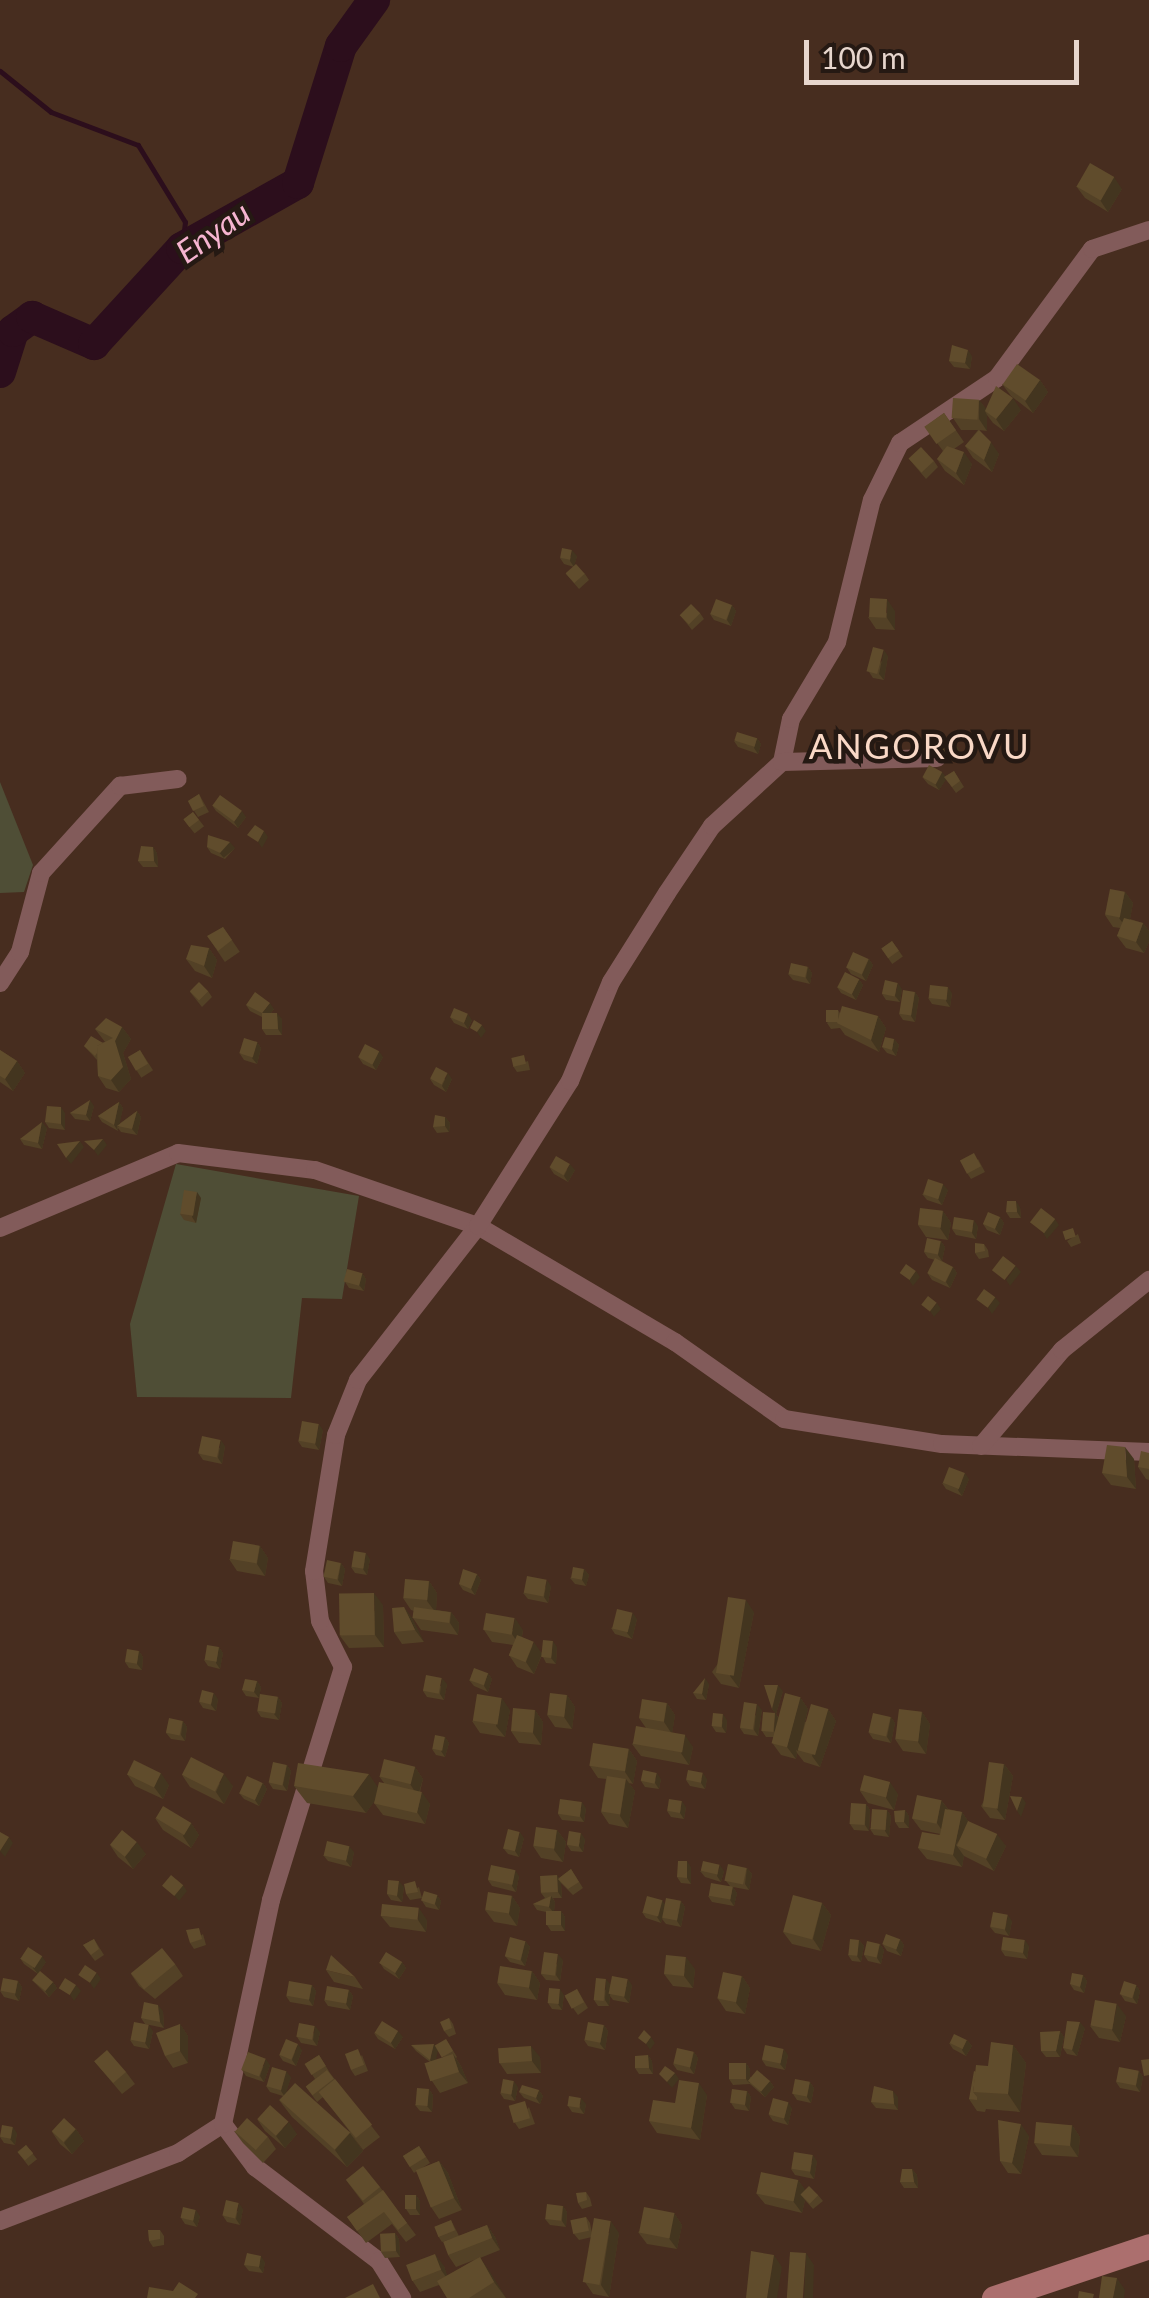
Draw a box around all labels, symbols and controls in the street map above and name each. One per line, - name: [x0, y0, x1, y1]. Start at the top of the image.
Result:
- scale bar: [809, 20, 1084, 82]
- text: 100 m: [821, 39, 906, 75]
- water label: Enyau: [169, 193, 257, 271]
- district label: ANGOROVU: [809, 724, 1031, 766]

